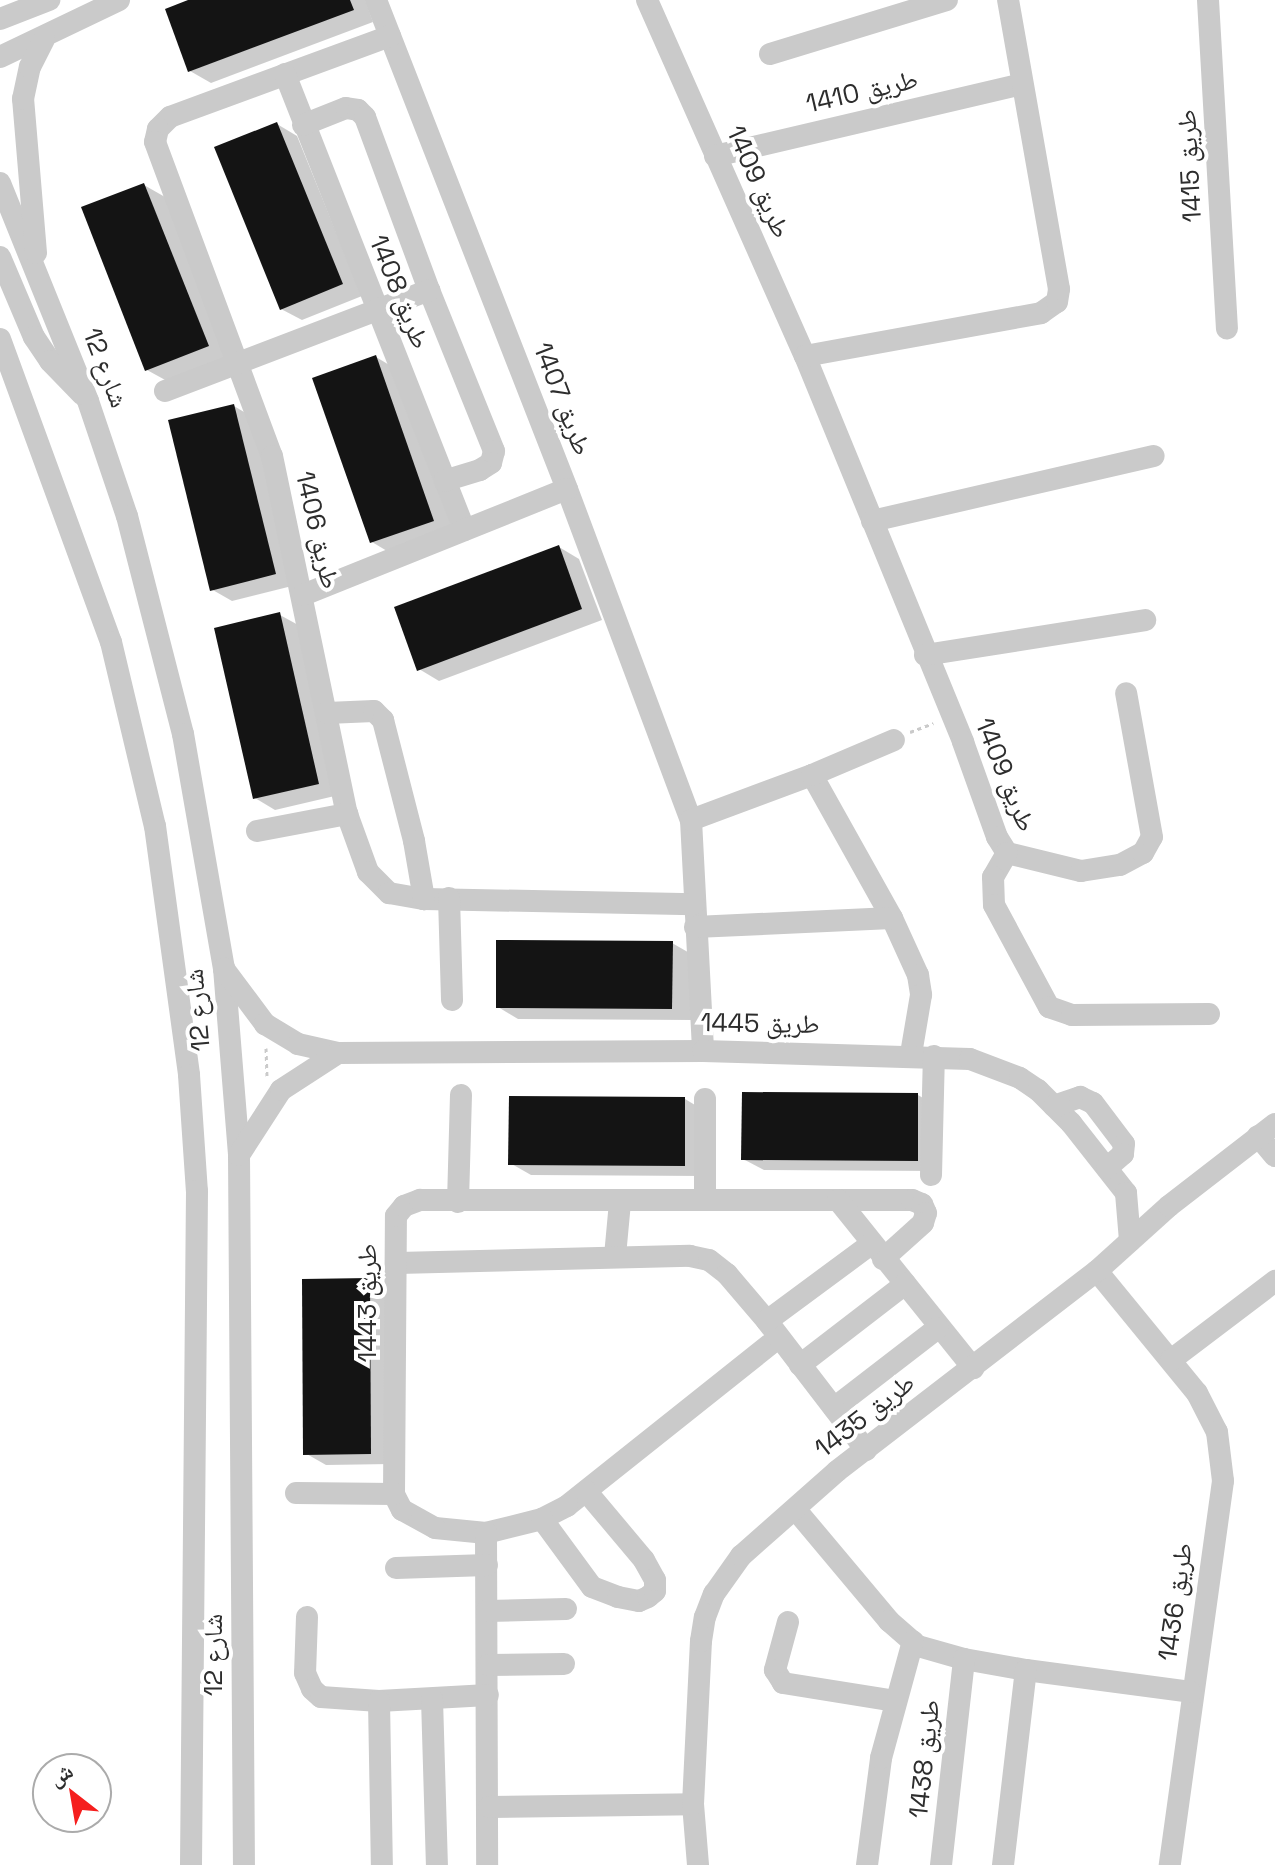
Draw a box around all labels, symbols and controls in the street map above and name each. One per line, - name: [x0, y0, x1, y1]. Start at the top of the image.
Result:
- street label: طريق 1410: [803, 64, 921, 120]
- street label: طريق 1415: [1171, 109, 1209, 223]
- street label: طريق 1409: [719, 121, 797, 243]
- street label: طريق 1408: [362, 231, 436, 353]
- street label: شارع 12: [76, 324, 134, 412]
- street label: طريق 1407: [526, 338, 598, 460]
- street label: طريق 1406: [288, 468, 346, 592]
- street label: طريق 1409: [968, 714, 1042, 836]
- street label: شارع 12: [179, 967, 217, 1053]
- street label: طريق 1445: [700, 1007, 820, 1041]
- street label: طريق 1443: [352, 1243, 384, 1363]
- street label: طريق 1435: [809, 1367, 921, 1465]
- street label: طريق 1436: [1152, 1541, 1200, 1663]
- street label: شارع 12: [198, 1614, 230, 1696]
- street label: طريق 1438: [903, 1698, 947, 1820]
- north arrow: [32, 1753, 112, 1833]
- text: ش: [43, 1756, 78, 1792]

